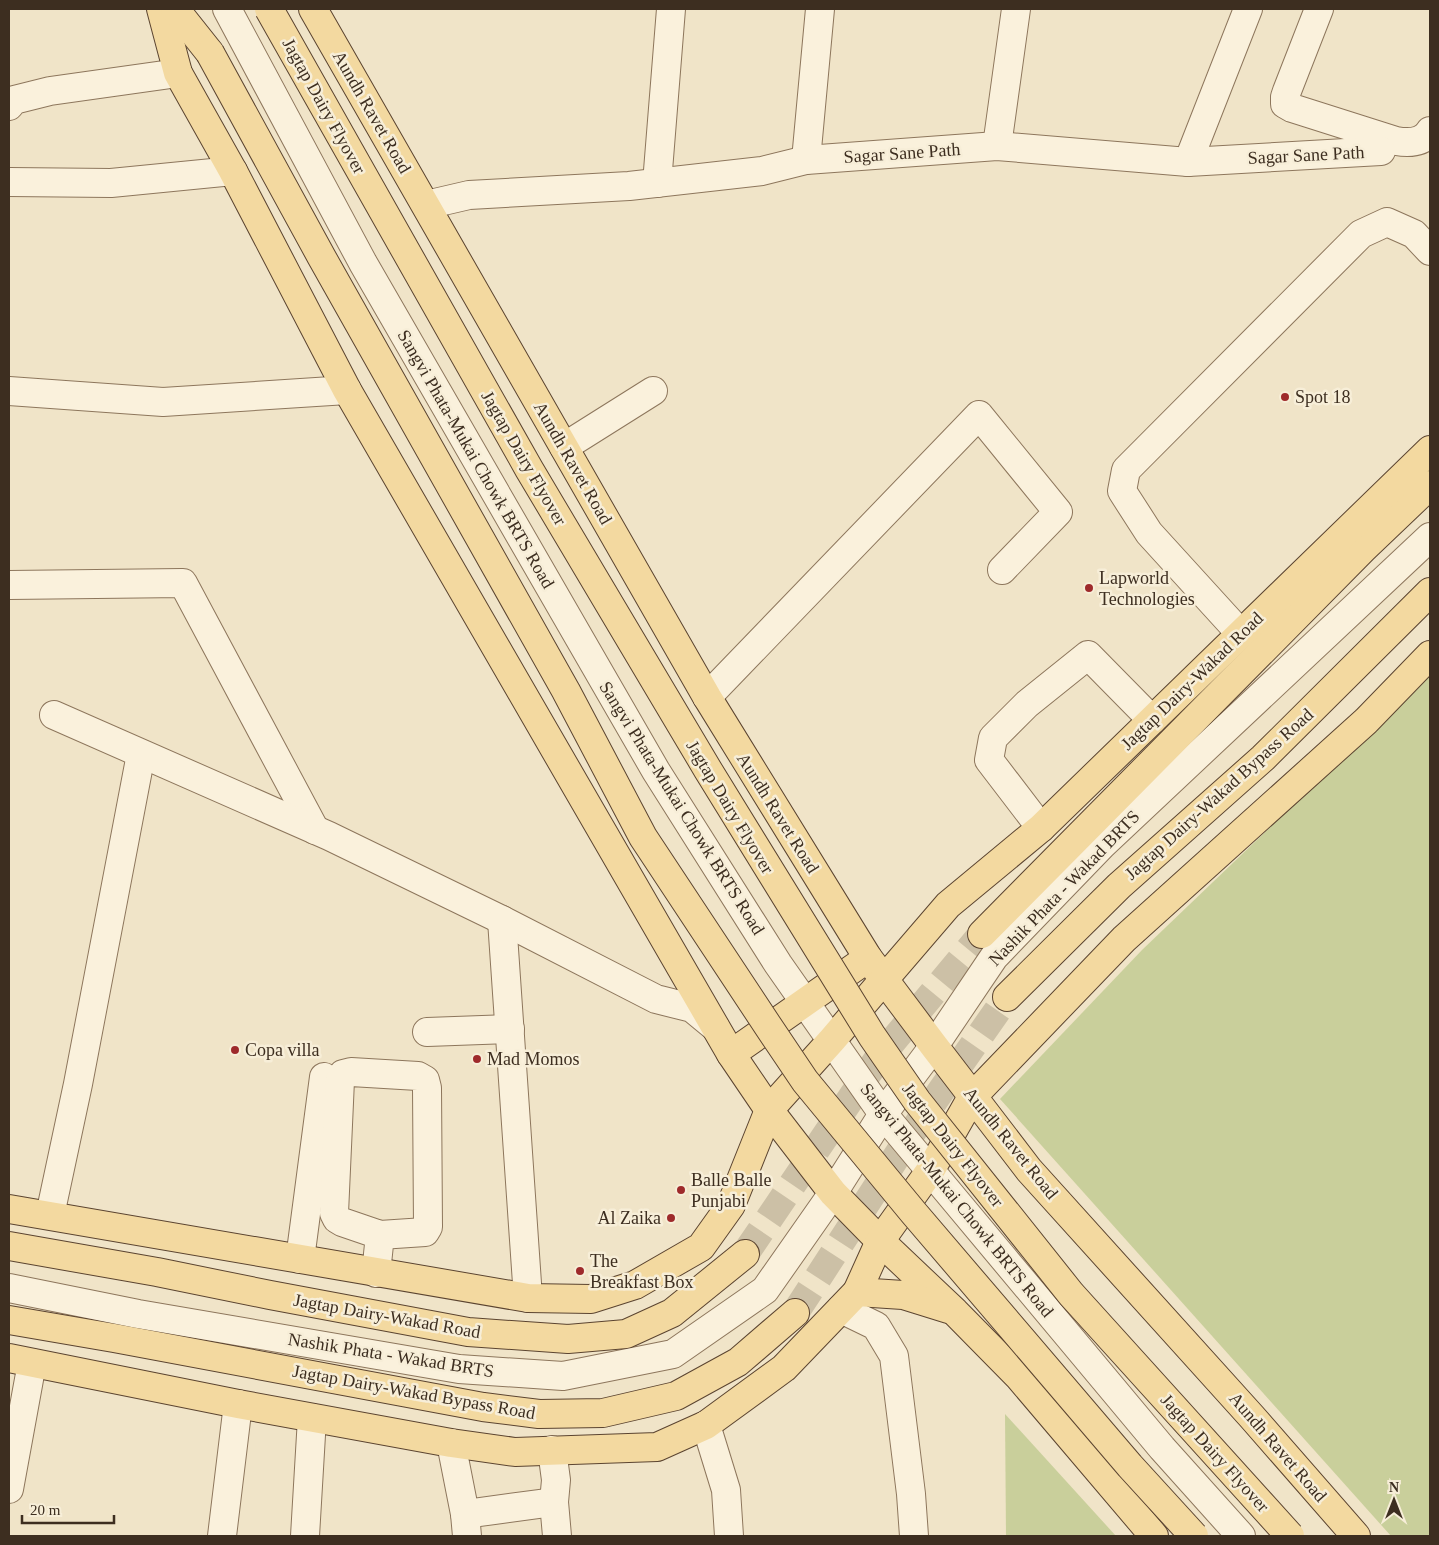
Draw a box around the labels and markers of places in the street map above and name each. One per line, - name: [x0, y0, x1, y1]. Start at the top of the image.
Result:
- place label: Spot 18: [1295, 387, 1351, 407]
- marker: Spot 18: [1279, 391, 1291, 403]
- place label: Lapworld Technologies: [1099, 568, 1195, 609]
- marker: Lapworld Technologies: [1083, 582, 1095, 594]
- place label: Copa villa: [245, 1040, 320, 1060]
- marker: Copa villa: [229, 1044, 241, 1056]
- place label: Mad Momos: [487, 1049, 580, 1069]
- marker: Mad Momos: [471, 1053, 483, 1065]
- place label: Balle Balle Punjabi: [691, 1170, 771, 1211]
- marker: Balle Balle Punjabi: [675, 1184, 687, 1196]
- place label: Al Zaika: [598, 1208, 661, 1228]
- marker: Al Zaika: [665, 1212, 677, 1224]
- place label: The Breakfast Box: [590, 1251, 693, 1292]
- marker: The Breakfast Box: [574, 1265, 586, 1277]

